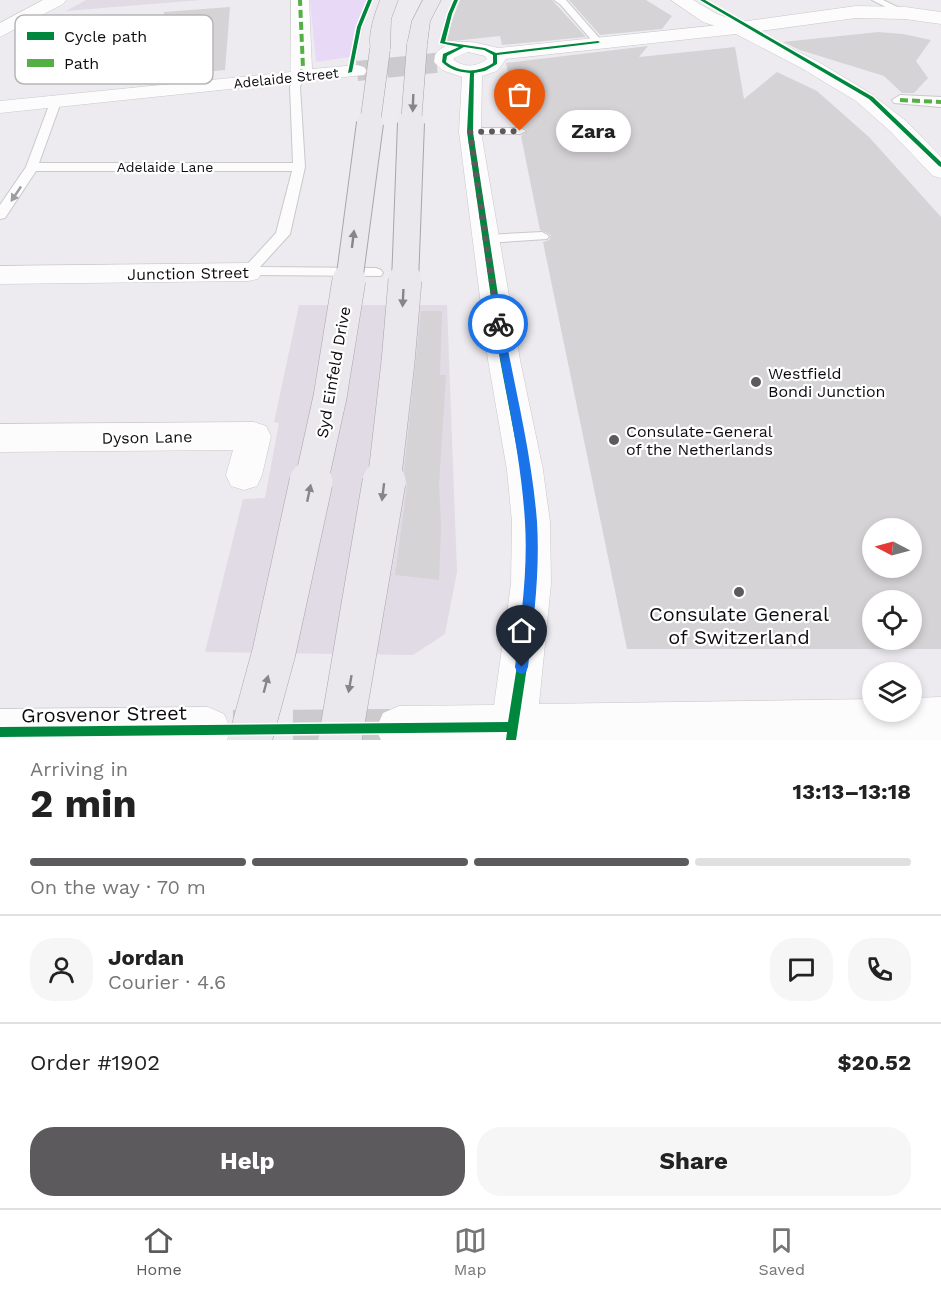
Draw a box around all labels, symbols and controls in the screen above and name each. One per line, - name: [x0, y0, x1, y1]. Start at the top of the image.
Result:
- legend: [15, 15, 213, 84]
- text: Cycle path: [64, 27, 147, 46]
- text: Path: [64, 54, 99, 73]
- street label: Adelaide Street: [233, 65, 340, 91]
- pin: [494, 69, 545, 131]
- icon: bag: [503, 78, 536, 111]
- one-way arrow: [408, 94, 417, 113]
- callout: Zara: [556, 110, 631, 152]
- text: Zara: [571, 119, 616, 143]
- street label: Adelaide Lane: [117, 159, 213, 175]
- one-way arrow: [10, 185, 22, 201]
- one-way arrow: [348, 230, 358, 249]
- street label: Junction Street: [127, 263, 249, 284]
- one-way arrow: [399, 289, 408, 308]
- courier: [468, 294, 528, 354]
- street label: Syd Einfeld Drive: [313, 305, 354, 439]
- icon: bike: [482, 308, 515, 341]
- place label: Westfield Bondi Junction: [768, 364, 885, 401]
- marker: Westfield Bondi Junction: [749, 375, 763, 389]
- place label: Consulate-General of the Netherlands: [626, 422, 773, 459]
- street label: Dyson Lane: [102, 427, 192, 448]
- marker: Consulate-General of the Netherlands: [607, 433, 621, 447]
- one-way arrow: [378, 482, 387, 501]
- one-way arrow: [305, 484, 314, 503]
- north arrow: [862, 518, 922, 578]
- map controls: [862, 518, 922, 722]
- marker: Consulate General of Switzerland: [732, 585, 746, 599]
- button: locate: [862, 590, 922, 650]
- place label: Consulate General of Switzerland: [649, 602, 829, 649]
- pin: [496, 605, 547, 667]
- icon: home: [505, 614, 538, 647]
- button: layers: [862, 662, 922, 722]
- one-way arrow: [261, 674, 271, 693]
- one-way arrow: [345, 675, 354, 694]
- street label: Grosvenor Street: [21, 701, 188, 727]
- text: Arriving in: [30, 757, 128, 781]
- text: 13:13–13:18: [793, 779, 911, 804]
- text: 2 min: [30, 781, 137, 826]
- text: On the way · 70 m: [30, 875, 206, 899]
- button: person: [30, 938, 93, 1001]
- button: chat: [770, 938, 833, 1001]
- button: phone: [848, 938, 911, 1001]
- text: Jordan: [108, 945, 184, 970]
- text: Courier · 4.6: [108, 970, 226, 994]
- text: Order #1902: [30, 1050, 160, 1075]
- text: $20.52: [838, 1050, 911, 1075]
- button: Help: [30, 1127, 465, 1196]
- button: Share: [477, 1127, 911, 1196]
- tab: Home: [136, 1224, 182, 1279]
- tab: Map: [454, 1224, 487, 1279]
- tab: Saved: [759, 1224, 805, 1279]

